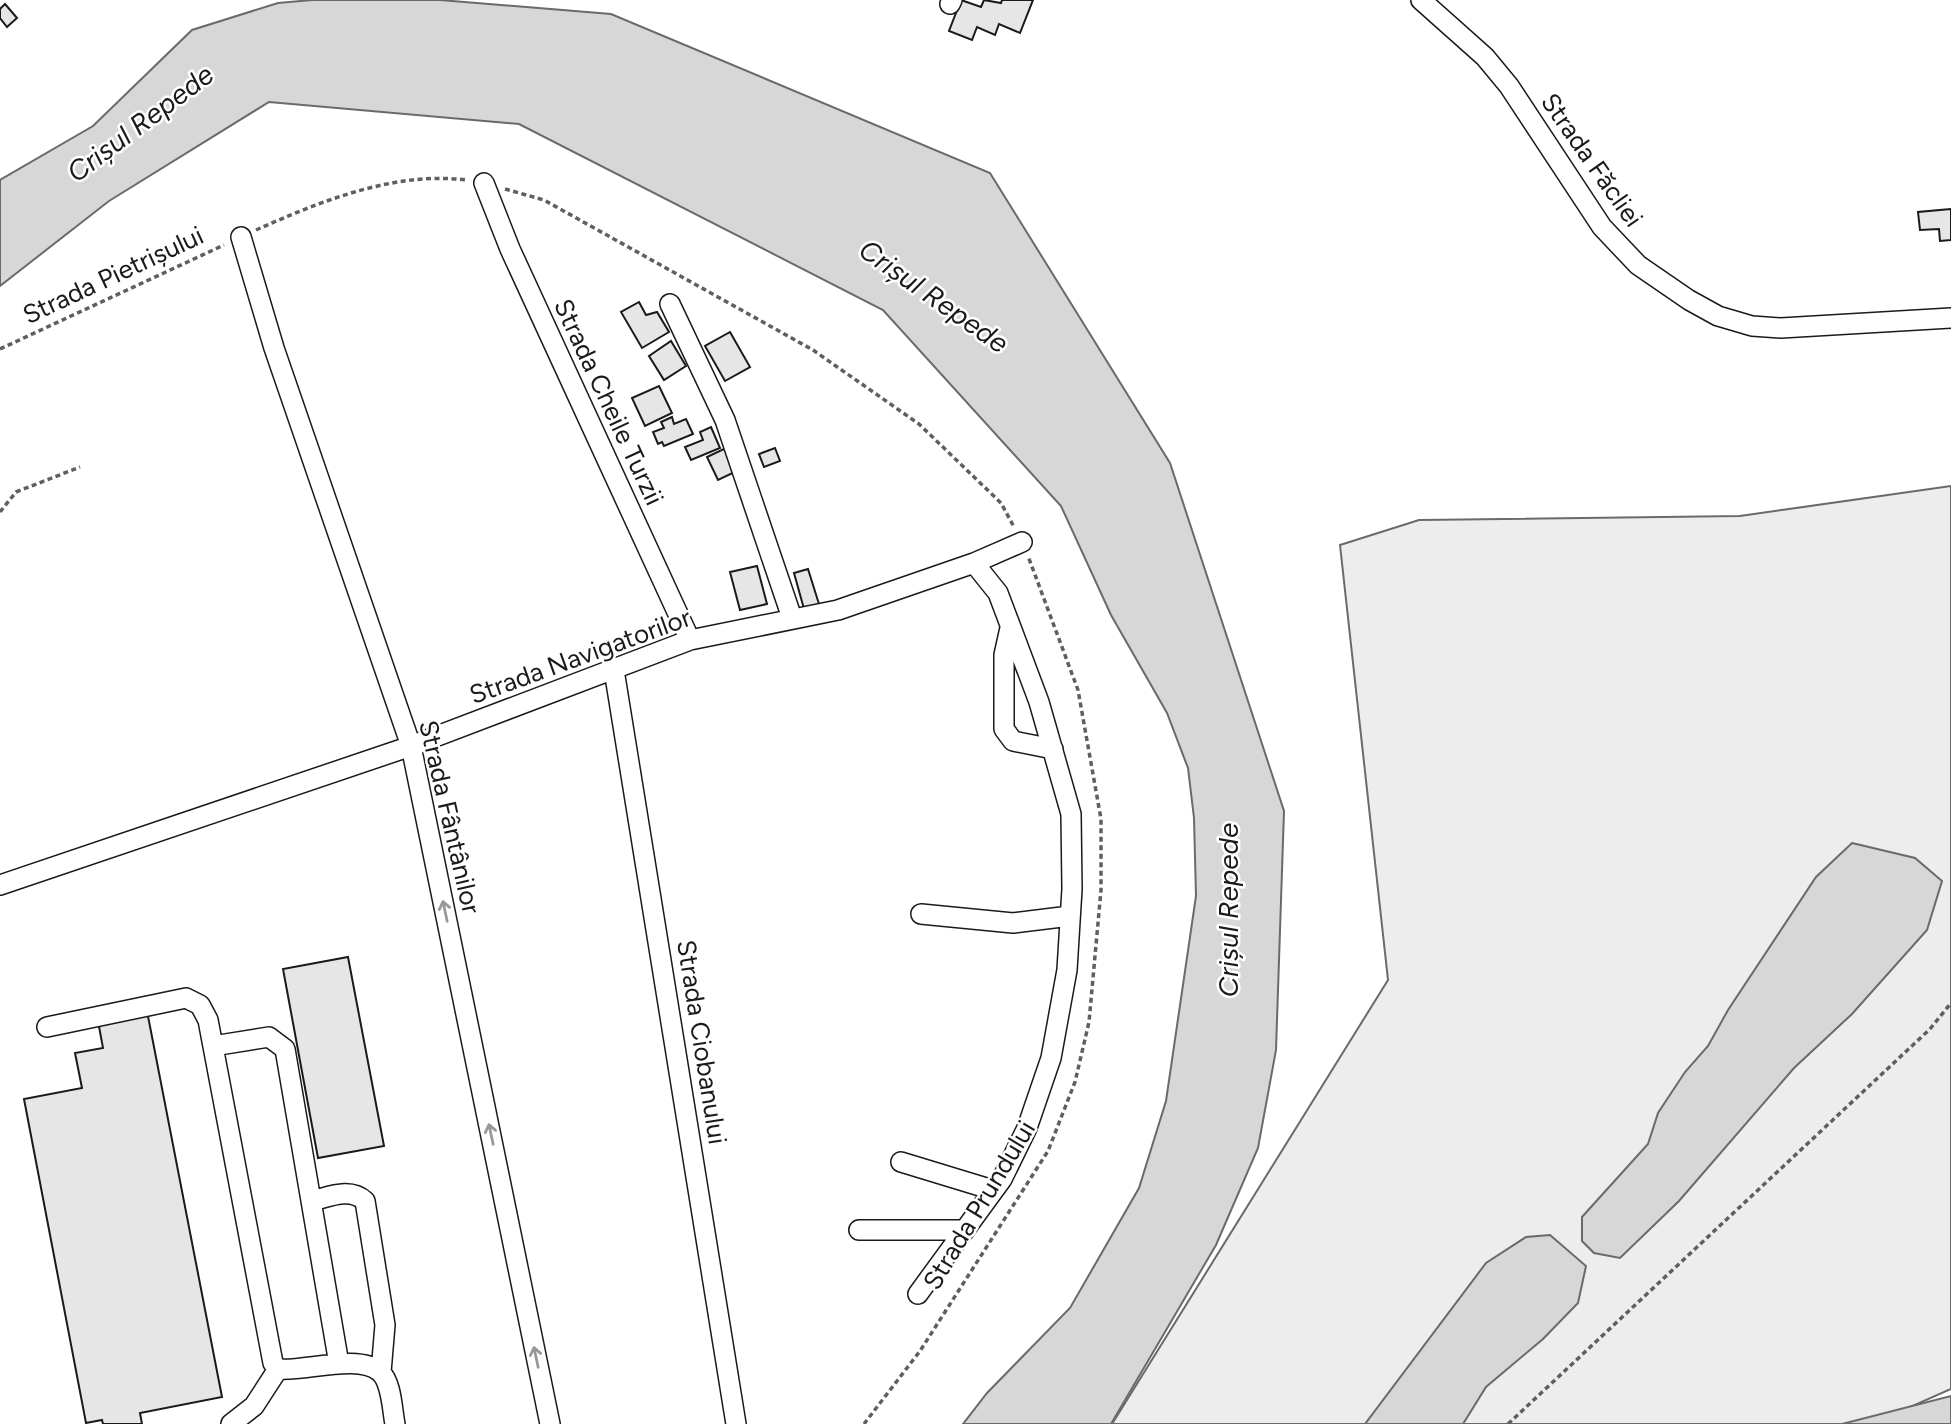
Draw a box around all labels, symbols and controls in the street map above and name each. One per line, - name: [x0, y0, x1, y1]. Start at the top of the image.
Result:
- water label: Crișul Repede: [60, 57, 220, 189]
- street label: Strada Făcliei: [1534, 87, 1650, 233]
- street label: Strada Pietrișului: [18, 219, 208, 331]
- water label: Crișul Repede: [853, 232, 1015, 360]
- street label: Strada Cheile Turzii: [547, 294, 671, 510]
- street label: Strada Navigatorilor: [465, 601, 695, 711]
- street label: Strada Fântânilor: [412, 717, 488, 917]
- water label: Crișul Repede: [1211, 823, 1245, 997]
- one-way arrow: [438, 900, 452, 923]
- street label: Strada Ciobanului: [670, 938, 734, 1146]
- street label: Strada Prundului: [916, 1115, 1042, 1295]
- one-way arrow: [483, 1123, 497, 1146]
- one-way arrow: [529, 1346, 543, 1369]

